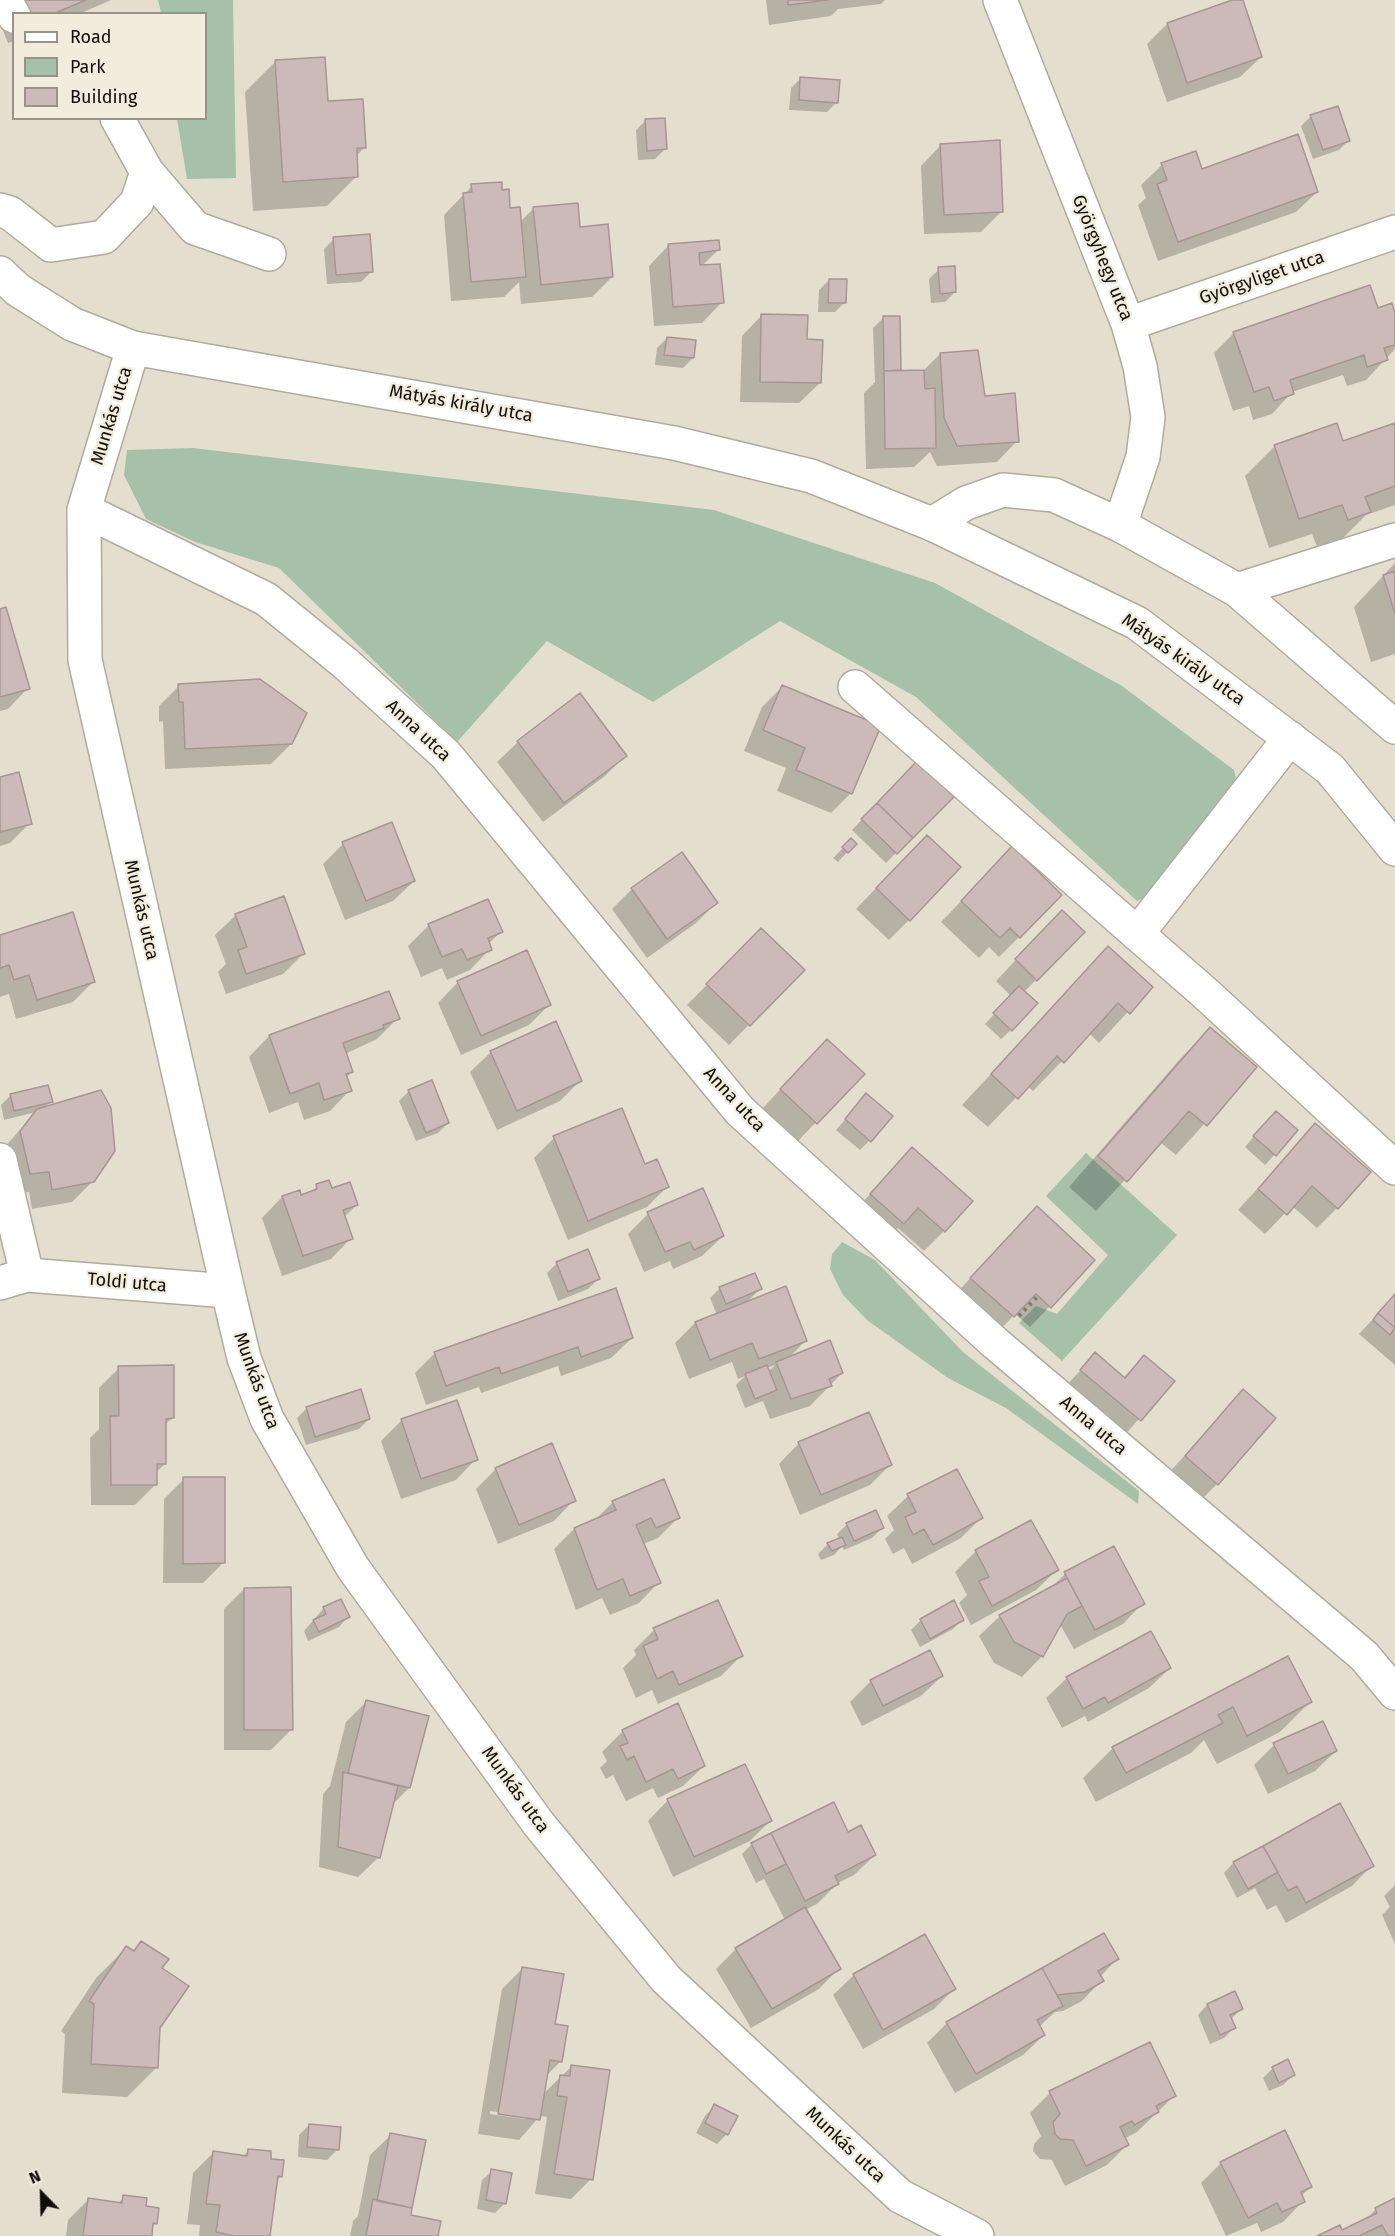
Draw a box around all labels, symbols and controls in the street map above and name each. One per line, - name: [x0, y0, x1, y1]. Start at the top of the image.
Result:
- legend: [12, 12, 207, 120]
- text: Road: [70, 26, 112, 48]
- text: Park: [70, 56, 105, 78]
- text: Building: [70, 86, 137, 108]
- street label: Györgyhegy utca: [1067, 192, 1137, 324]
- street label: Györgyliget utca: [1197, 246, 1327, 310]
- street label: Munkás utca: [87, 364, 137, 468]
- street label: Mátyás király utca: [388, 381, 534, 427]
- street label: Mátyás király utca: [1117, 609, 1249, 711]
- street label: Anna utca: [381, 696, 455, 766]
- street label: Munkás utca: [119, 858, 163, 962]
- street label: Anna utca: [699, 1063, 769, 1137]
- street label: Toldi utca: [86, 1269, 168, 1297]
- street label: Munkás utca: [228, 1330, 284, 1432]
- street label: Anna utca: [1055, 1392, 1131, 1460]
- street label: Munkás utca: [476, 1743, 554, 1837]
- street label: Munkás utca: [800, 2102, 890, 2188]
- north arrow: [12, 2164, 72, 2224]
- text: N: [26, 2166, 43, 2188]

